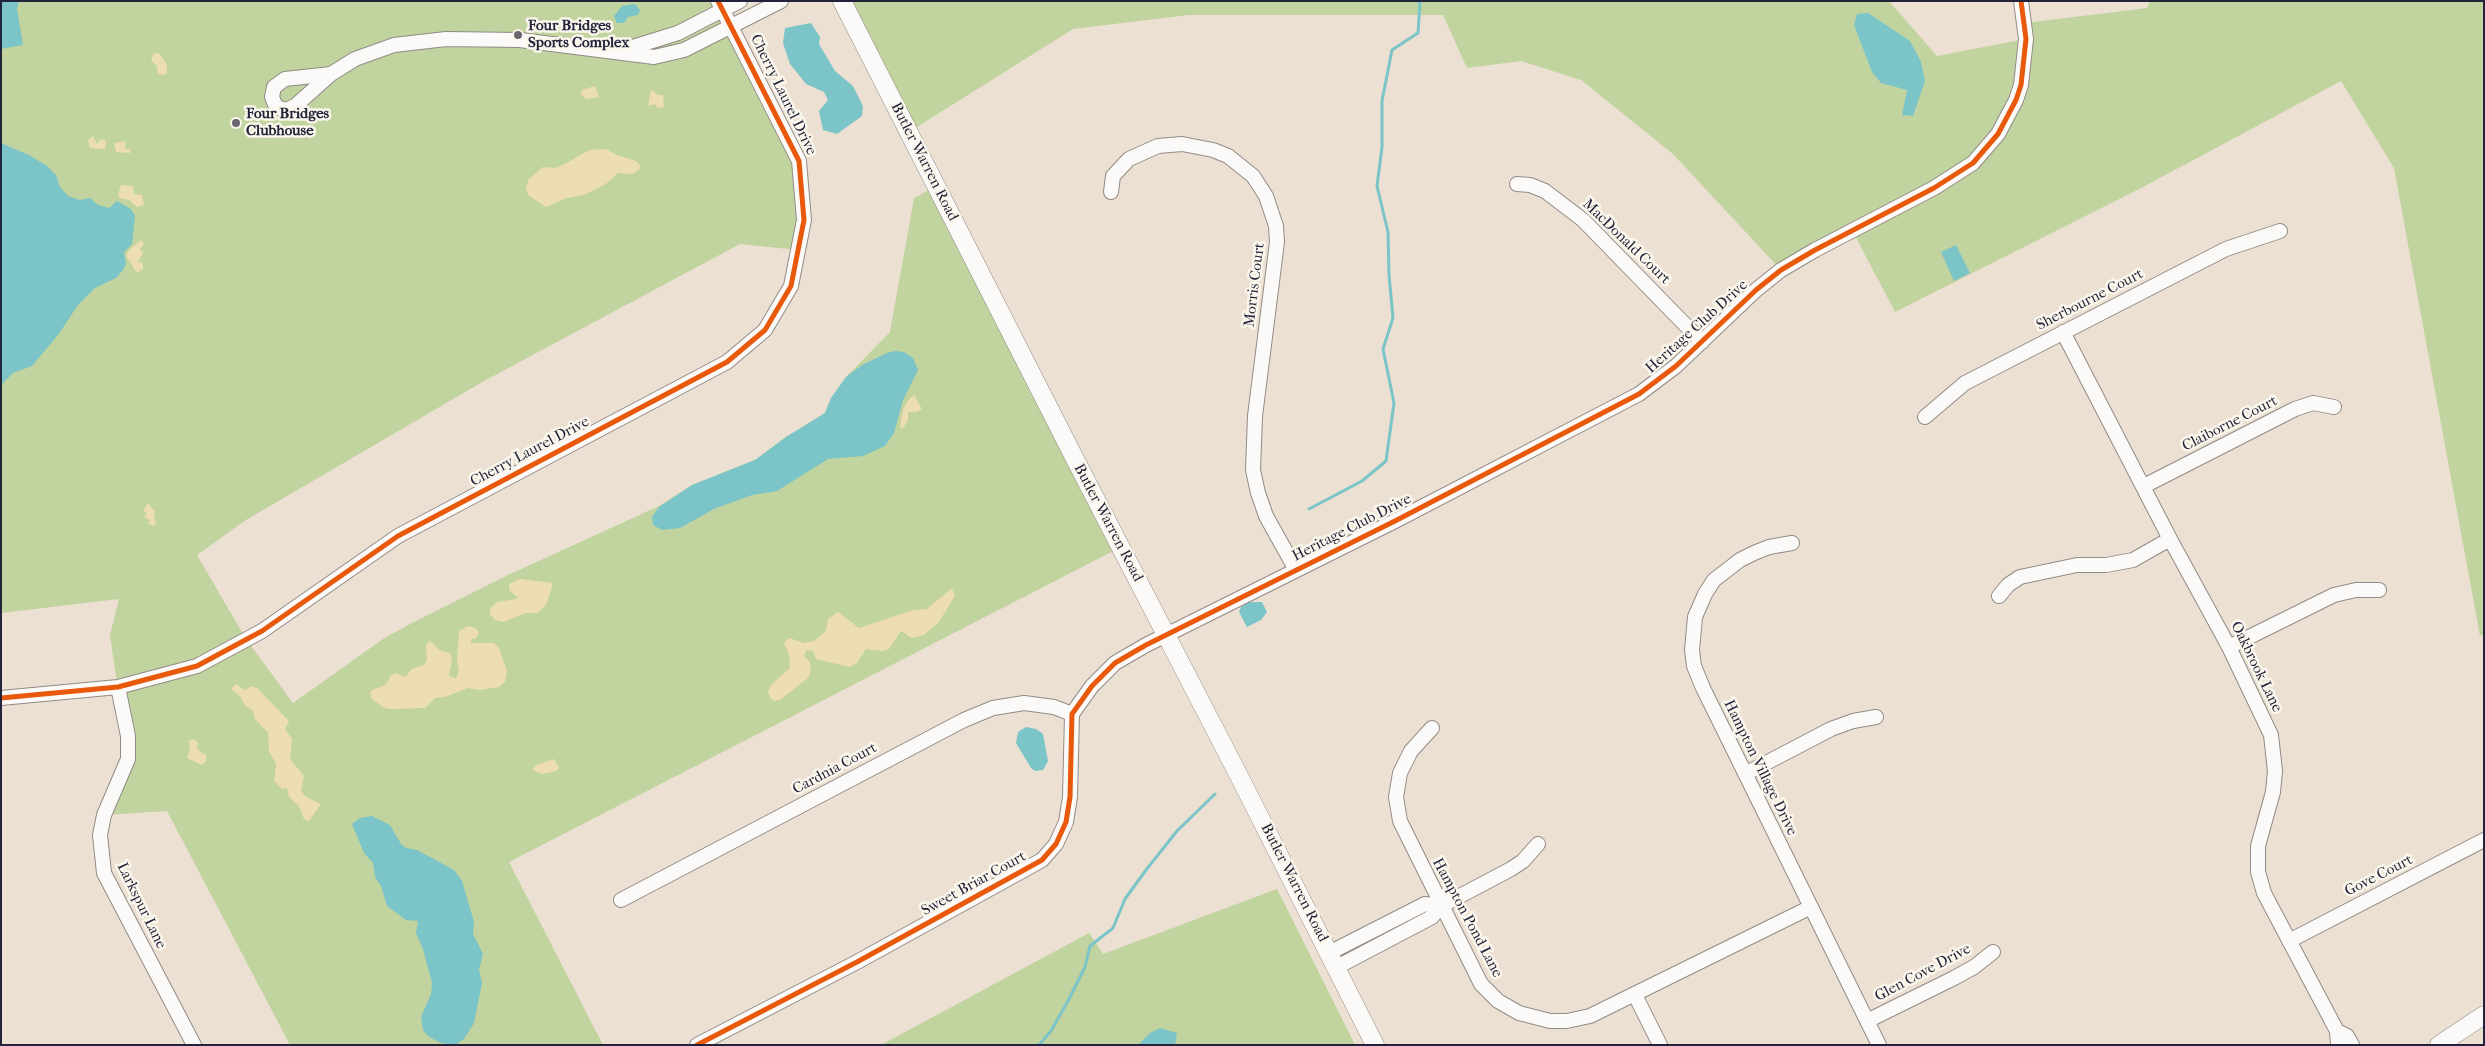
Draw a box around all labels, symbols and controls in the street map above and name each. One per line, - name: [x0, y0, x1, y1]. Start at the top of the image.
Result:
- place label: Four Bridges Sports Complex: [528, 17, 629, 52]
- marker: Four Bridges Sports Complex: [512, 29, 524, 41]
- street label: Cherry Laurel Drive: [746, 32, 820, 158]
- street label: Butler Warren Road: [886, 100, 962, 224]
- place label: Four Bridges Clubhouse: [246, 105, 329, 140]
- marker: Four Bridges Clubhouse: [230, 117, 242, 129]
- street label: MacDonald Court: [1578, 196, 1674, 288]
- street label: Morris Court: [1241, 242, 1269, 328]
- street label: Sherbourne Court: [2034, 265, 2146, 335]
- street label: Heritage Club Drive: [1642, 276, 1752, 378]
- street label: Claiborne Court: [2179, 392, 2281, 456]
- street label: Cherry Laurel Drive: [468, 413, 592, 491]
- street label: Butler Warren Road: [1069, 461, 1147, 585]
- street label: Heritage Club Drive: [1290, 490, 1414, 566]
- street label: Oakbrook Lane: [2226, 619, 2286, 715]
- street label: Hampton Village Drive: [1719, 697, 1801, 839]
- street label: Cardnia Court: [790, 739, 880, 799]
- street label: Butler Warren Road: [1256, 821, 1332, 945]
- street label: Sweet Briar Court: [919, 848, 1029, 920]
- street label: Gove Court: [2342, 851, 2416, 901]
- street label: Hampton Pond Lane: [1428, 855, 1506, 981]
- street label: Larkspur Lane: [112, 860, 170, 952]
- street label: Glen Cove Drive: [1872, 940, 1974, 1006]

